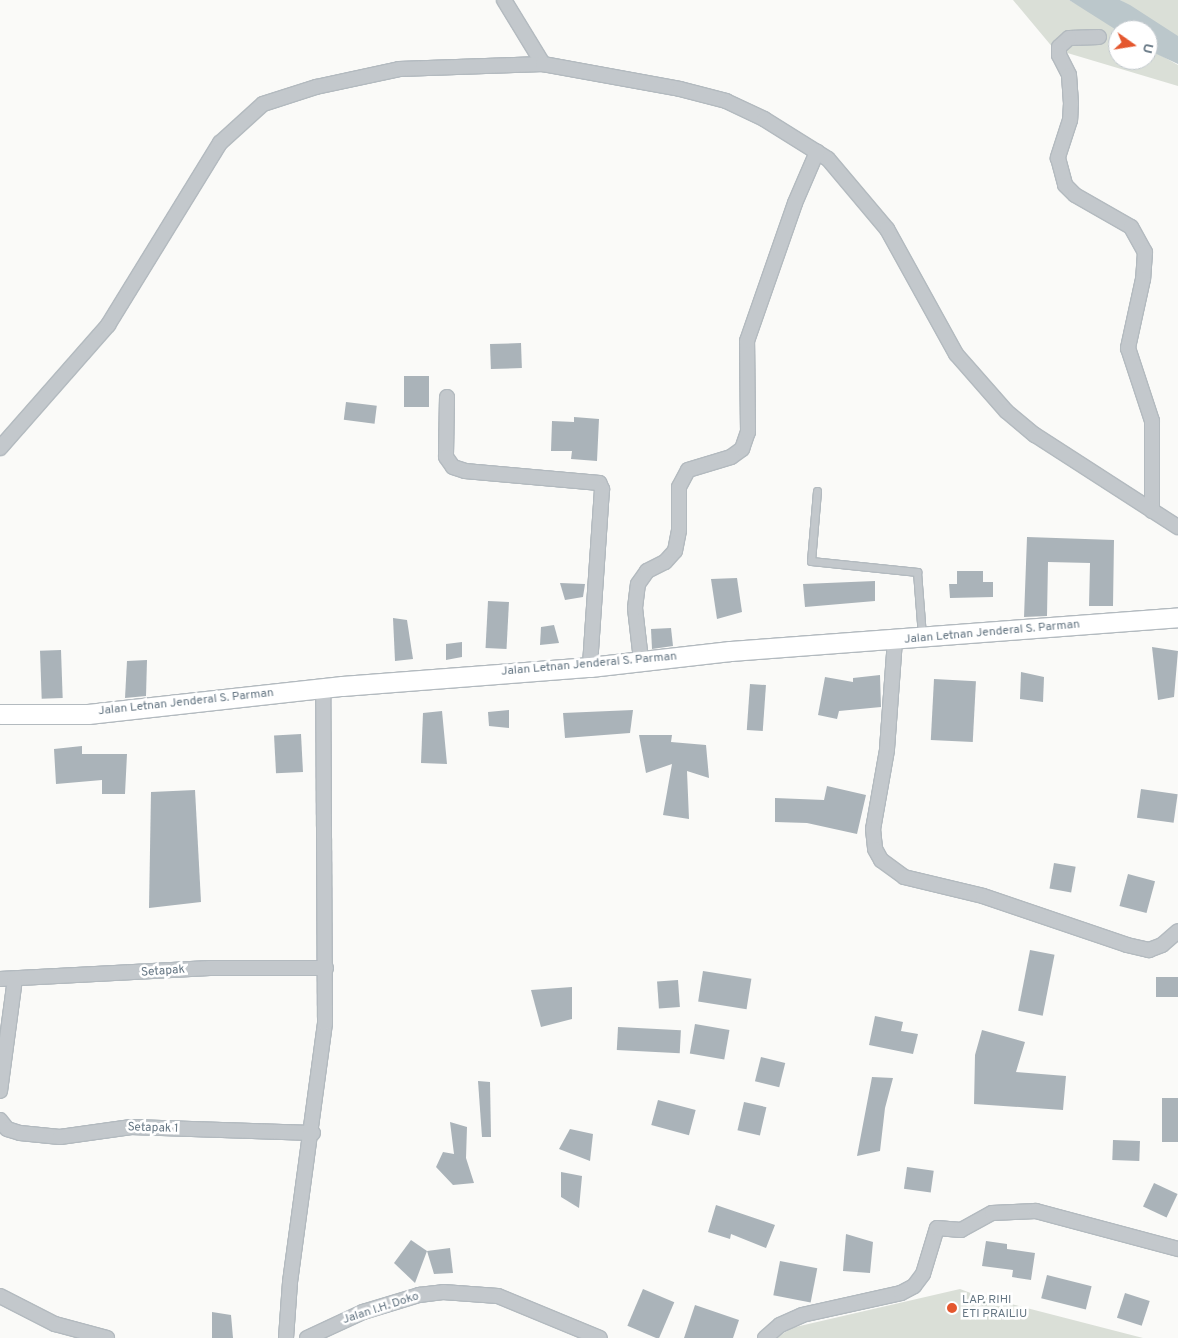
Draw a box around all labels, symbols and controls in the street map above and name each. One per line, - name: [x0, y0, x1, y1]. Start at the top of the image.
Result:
- north arrow: [1108, 20, 1158, 70]
- text: U: [1138, 41, 1157, 55]
- street label: Jalan Letnan Jenderal S. Parman: [904, 618, 1080, 648]
- street label: Jalan Letnan Jenderal S. Parman: [501, 650, 677, 680]
- street label: Jalan Letnan Jenderal S. Parman: [98, 687, 274, 719]
- street label: Setapak: [141, 963, 185, 981]
- street label: Setapak 1: [127, 1121, 179, 1137]
- street label: Jalan I.H. Doko: [341, 1290, 421, 1328]
- place label: LAP. RIHI ETI PRAILIU: [962, 1294, 1027, 1322]
- marker: LAP. RIHI ETI PRAILIU: [946, 1302, 958, 1314]

